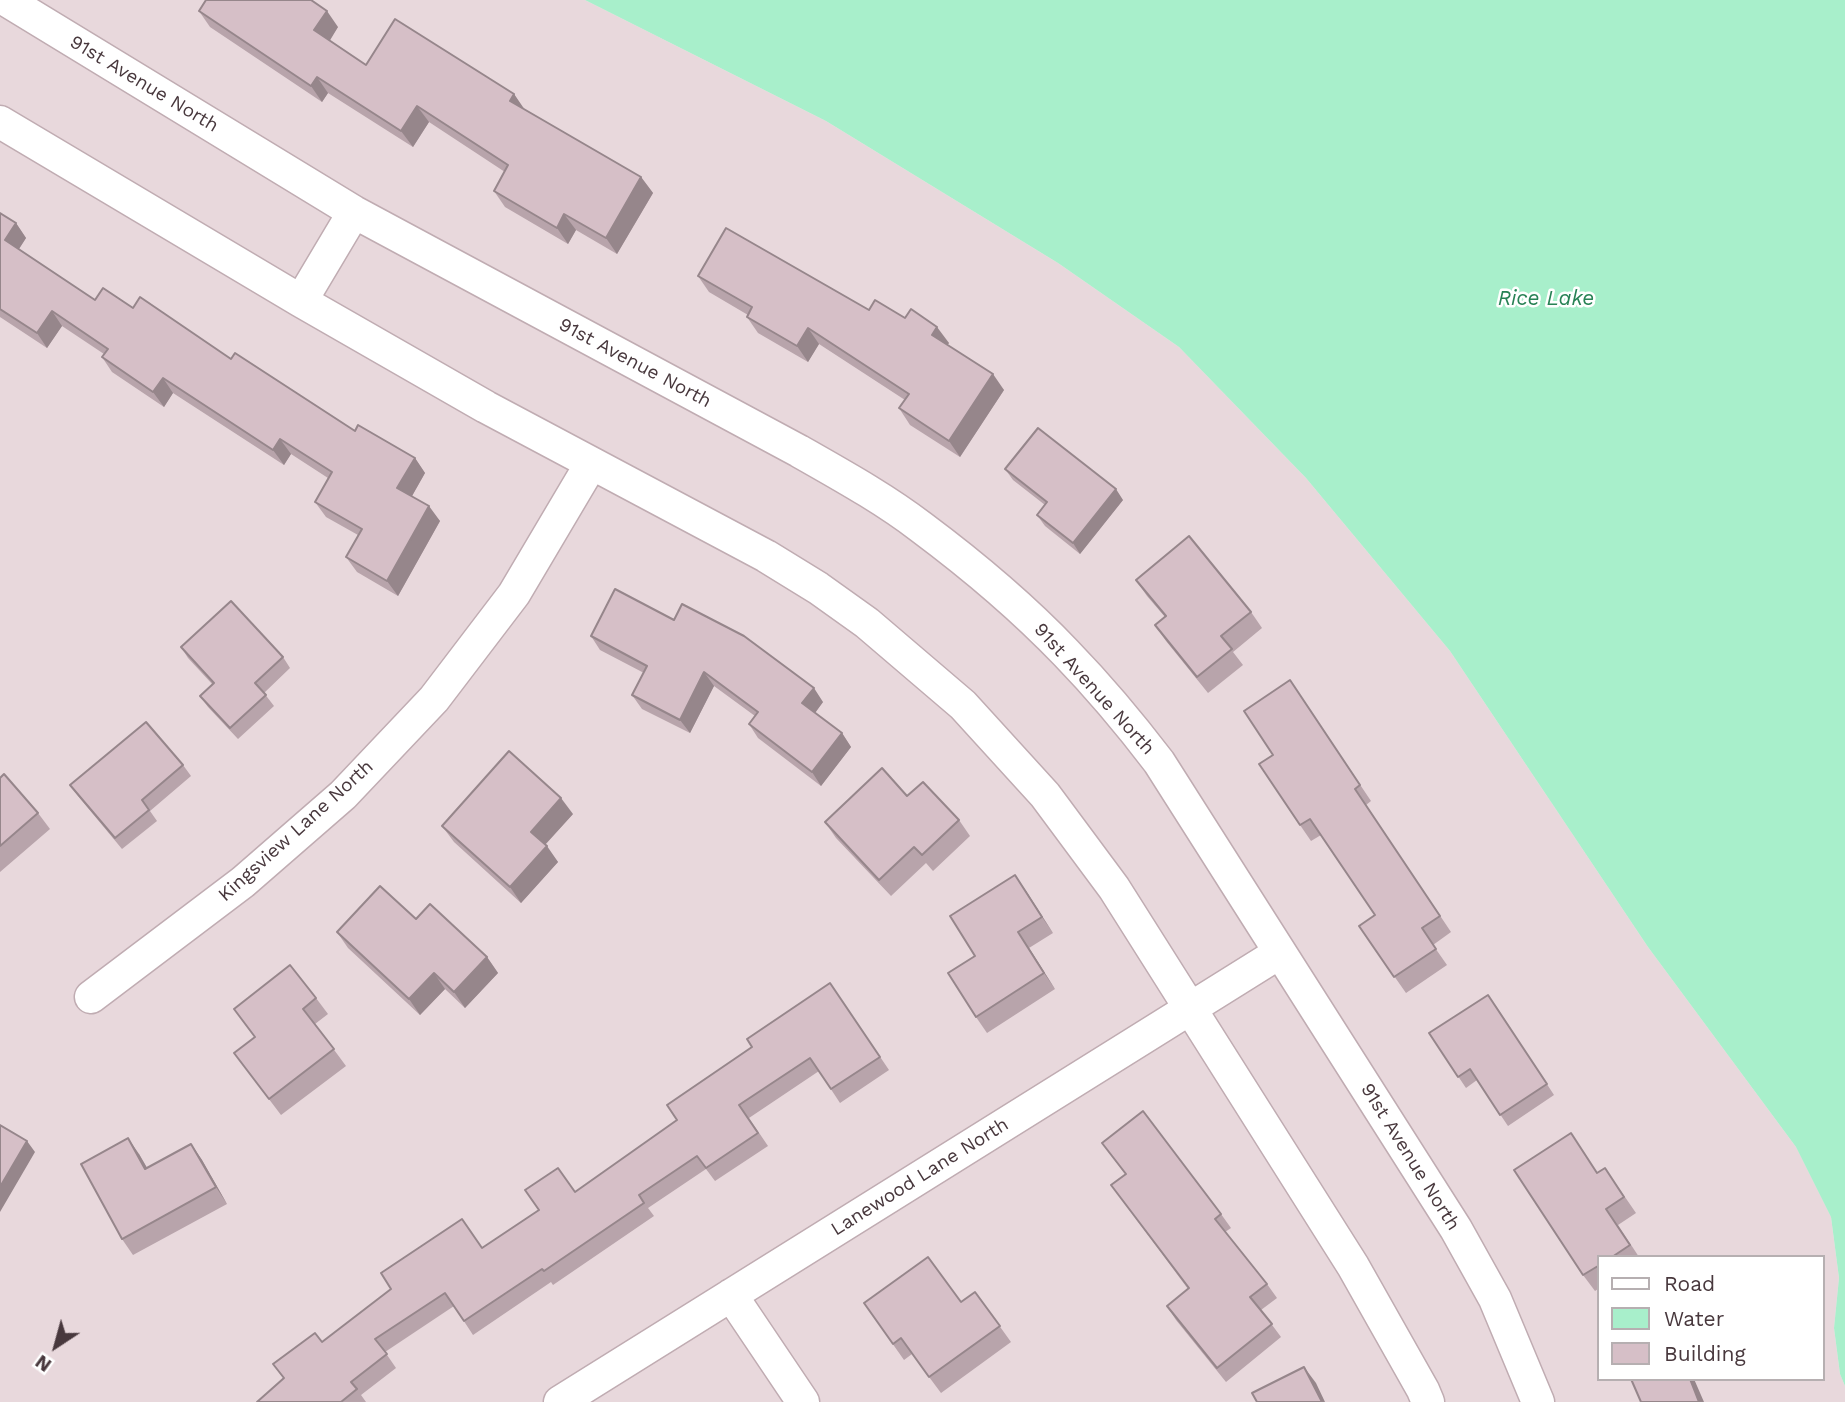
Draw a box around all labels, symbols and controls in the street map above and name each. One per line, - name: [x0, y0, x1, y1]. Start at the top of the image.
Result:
- street label: 91st Avenue North: [66, 31, 222, 137]
- water label: Rice Lake: [1498, 286, 1594, 312]
- street label: 91st Avenue North: [555, 313, 715, 413]
- street label: 91st Avenue North: [1029, 618, 1159, 760]
- street label: Kingsview Lane North: [214, 755, 378, 907]
- street label: 91st Avenue North: [1355, 1079, 1465, 1235]
- street label: Lanewood Lane North: [827, 1113, 1013, 1241]
- legend: [1596, 1255, 1824, 1381]
- text: Road: [1664, 1271, 1715, 1296]
- text: Water: [1664, 1306, 1724, 1331]
- north arrow: [21, 1311, 91, 1381]
- text: Building: [1664, 1341, 1746, 1366]
- text: N: [31, 1350, 56, 1377]

